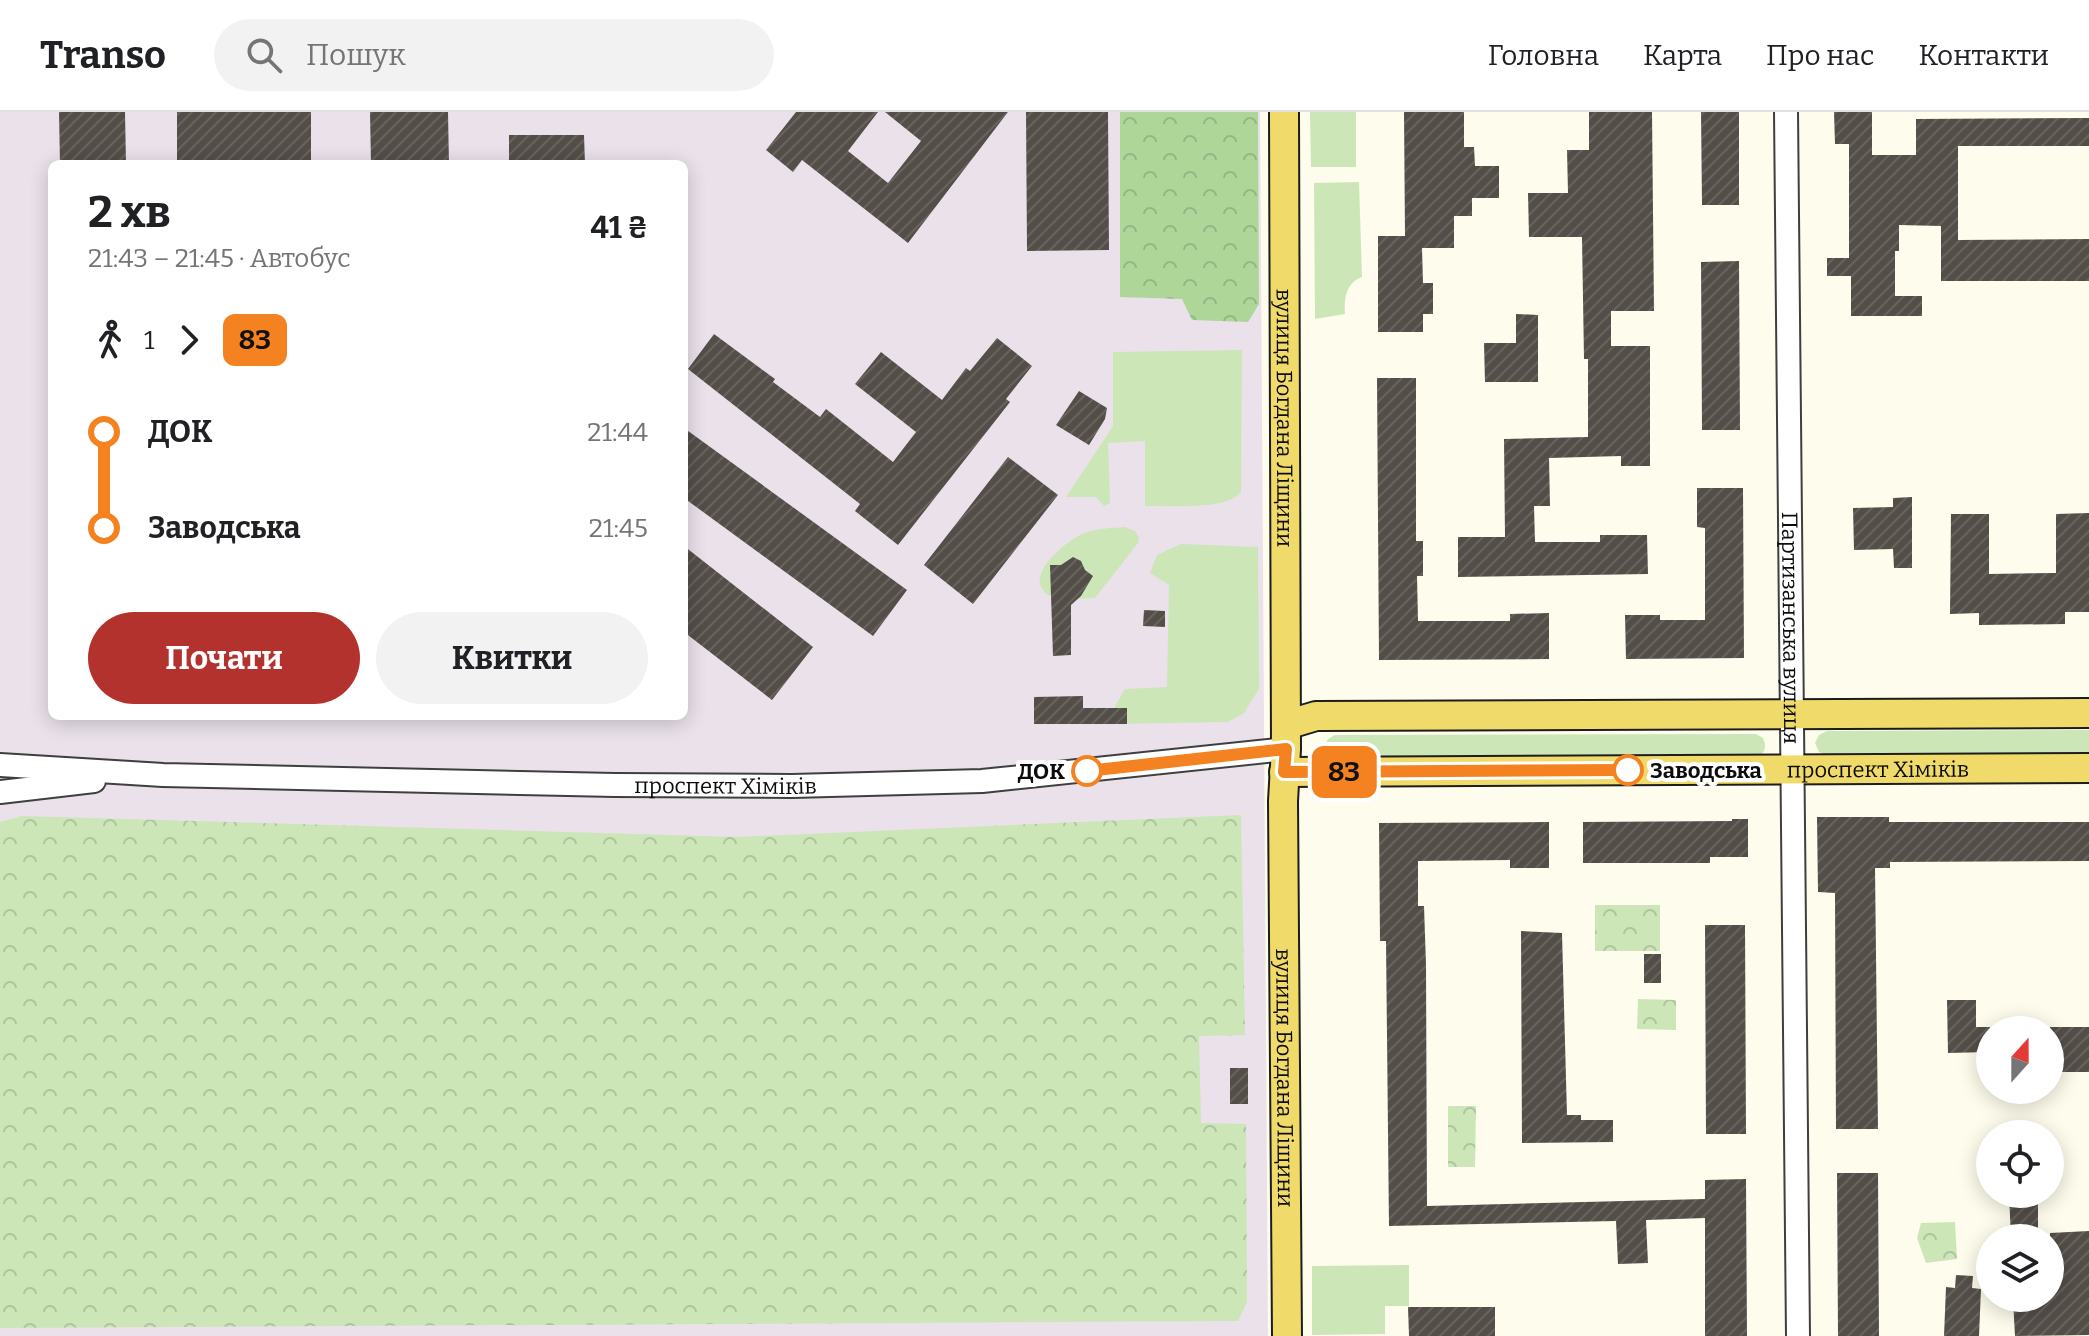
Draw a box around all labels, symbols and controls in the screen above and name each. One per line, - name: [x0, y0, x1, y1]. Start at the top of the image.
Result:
- search box: [214, 19, 774, 91]
- text: Transo: [40, 32, 166, 78]
- icon: search: [242, 33, 286, 77]
- text: Пошук: [306, 37, 406, 73]
- text: Головна: [1488, 39, 1599, 72]
- text: Карта: [1643, 39, 1722, 72]
- text: Про нас: [1766, 39, 1874, 72]
- text: Контакти: [1918, 39, 2049, 72]
- text: 2 хв: [88, 186, 171, 239]
- text: 41 ₴: [590, 210, 648, 246]
- text: 21:43 – 21:45 · Автобус: [88, 243, 351, 274]
- street label: вулиця Богдана Ліщини: [1271, 289, 1299, 547]
- icon: walk: [88, 318, 132, 362]
- icon: forward: [167, 318, 211, 362]
- text: 83: [239, 323, 271, 356]
- text: 1: [144, 325, 155, 356]
- text: ДОК: [148, 414, 213, 450]
- text: 21:44: [587, 417, 648, 448]
- text: Заводська: [148, 510, 301, 546]
- street label: Партизанська вулиця: [1776, 512, 1806, 744]
- text: 21:45: [589, 513, 648, 544]
- button: Почати: [88, 612, 360, 704]
- button: Квитки: [376, 612, 648, 704]
- line badge: 83: [1308, 746, 1380, 798]
- text: 83: [1328, 755, 1360, 788]
- marker: Заводська: [1613, 755, 1643, 785]
- street label: проспект Хіміків: [1787, 755, 1969, 783]
- marker: ДОК: [1072, 756, 1102, 786]
- place label: Заводська: [1650, 757, 1763, 784]
- place label: ДОК: [1018, 758, 1065, 785]
- street label: проспект Хіміків: [634, 772, 817, 800]
- street label: вулиця Богдана Ліщини: [1271, 948, 1300, 1207]
- north arrow: [1976, 1016, 2064, 1104]
- map controls: [1976, 1016, 2064, 1312]
- button: locate: [1976, 1120, 2064, 1208]
- button: layers: [1976, 1224, 2064, 1312]

